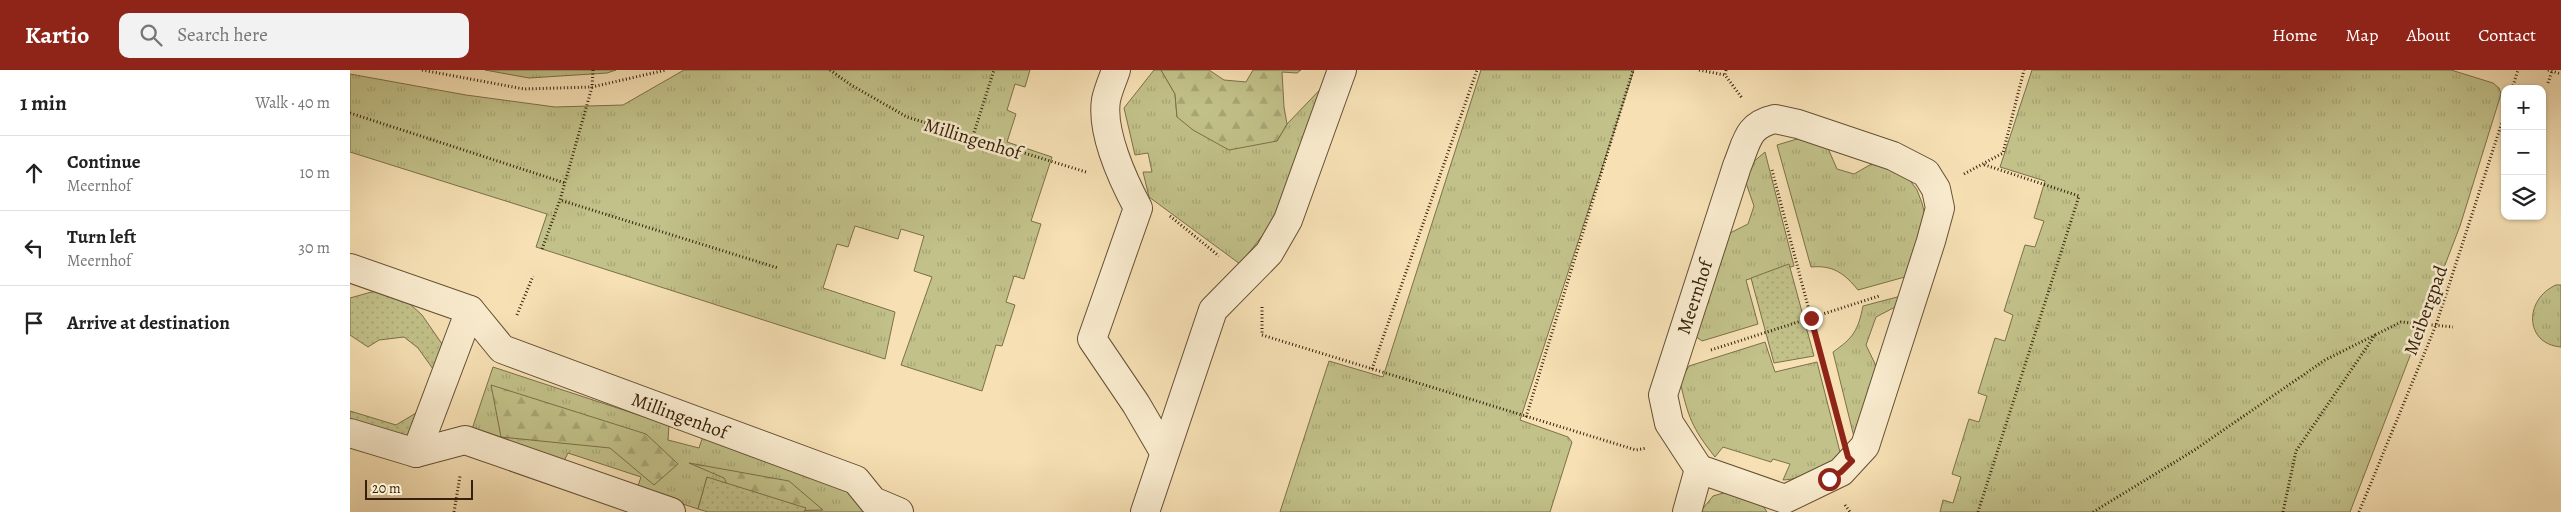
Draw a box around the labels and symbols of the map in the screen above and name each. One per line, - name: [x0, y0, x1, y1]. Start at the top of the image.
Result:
- street label: Millingenhof: [921, 112, 1027, 167]
- street label: Meernhof: [1671, 254, 1720, 338]
- street label: Meibergpad: [2398, 261, 2454, 359]
- route end: [1800, 307, 1823, 330]
- street label: Millingenhof: [628, 387, 734, 446]
- route start: [1818, 468, 1841, 491]
- scale bar: [365, 477, 472, 500]

